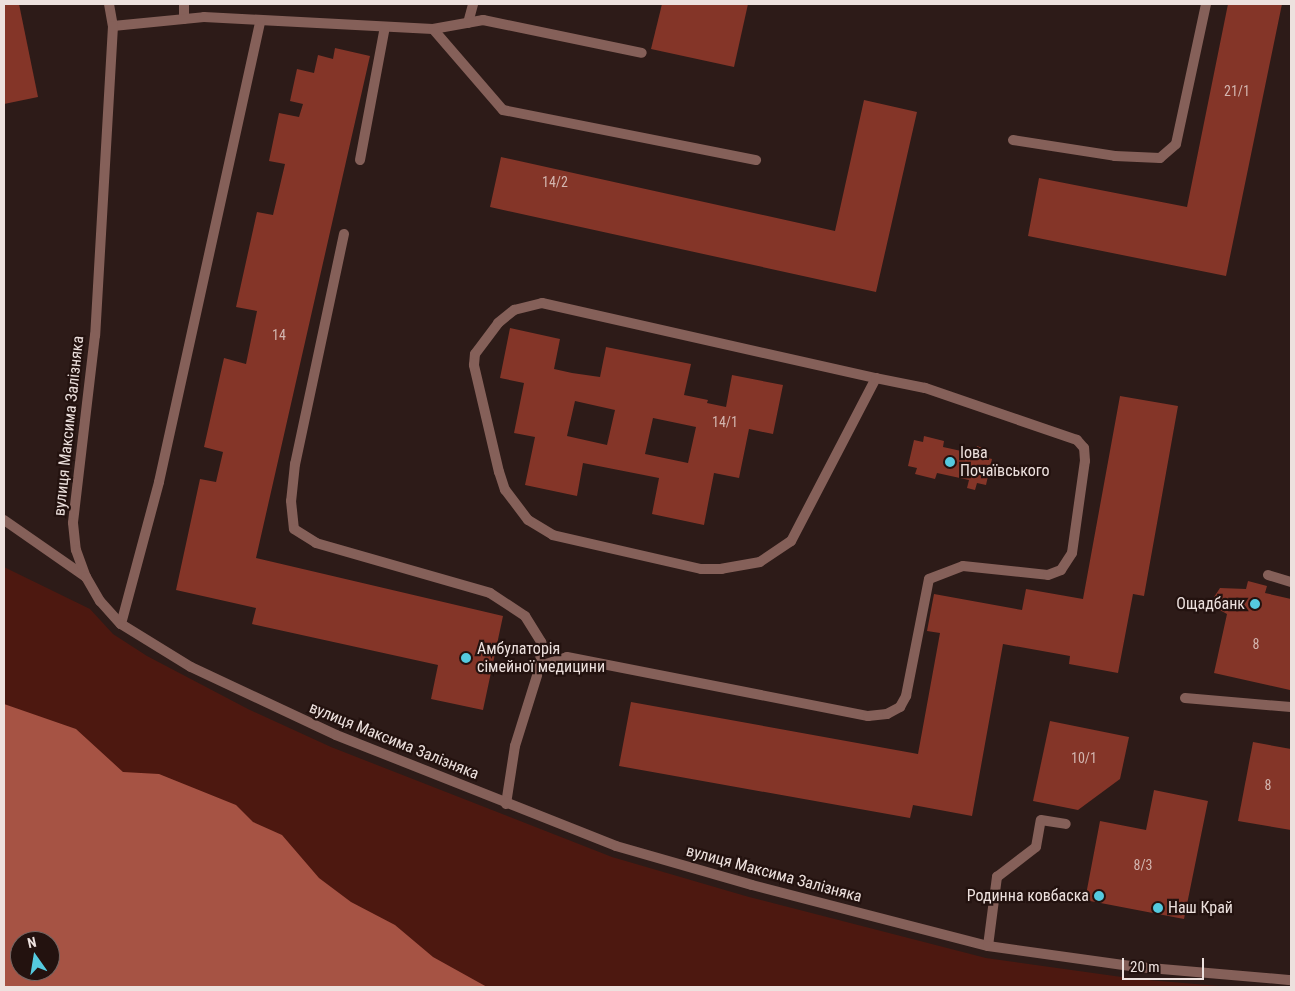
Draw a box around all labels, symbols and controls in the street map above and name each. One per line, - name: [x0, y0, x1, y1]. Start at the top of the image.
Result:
- house number: 21/1: [1224, 83, 1250, 99]
- house number: 14/2: [542, 174, 568, 190]
- house number: 14: [272, 327, 286, 343]
- street label: вулиця Максима Залізняка: [50, 335, 88, 517]
- house number: 14/1: [712, 414, 738, 430]
- place label: Іова Почаївського: [960, 443, 1050, 481]
- marker: Іова Почаївського: [944, 456, 956, 468]
- place label: Ощадбанк: [1176, 594, 1245, 614]
- marker: Ощадбанк: [1249, 598, 1261, 610]
- house number: 8: [1253, 636, 1259, 652]
- place label: Амбулаторія сімейної медицини: [477, 639, 605, 677]
- marker: Амбулаторія сімейної медицини: [459, 651, 473, 665]
- street label: вулиця Максима Залізняка: [306, 698, 482, 784]
- house number: 10/1: [1071, 750, 1097, 766]
- house number: 8: [1265, 777, 1271, 793]
- street label: вулиця Максима Залізняка: [684, 841, 864, 907]
- house number: 8/3: [1133, 857, 1153, 873]
- place label: Родинна ковбаска: [967, 886, 1089, 906]
- marker: Родинна ковбаска: [1093, 890, 1105, 902]
- place label: Наш Край: [1168, 898, 1233, 918]
- marker: Наш Край: [1152, 902, 1164, 914]
- north arrow: [10, 931, 60, 981]
- text: N: [26, 934, 38, 951]
- scale bar: [1125, 948, 1208, 980]
- text: 20 m: [1130, 958, 1160, 976]

